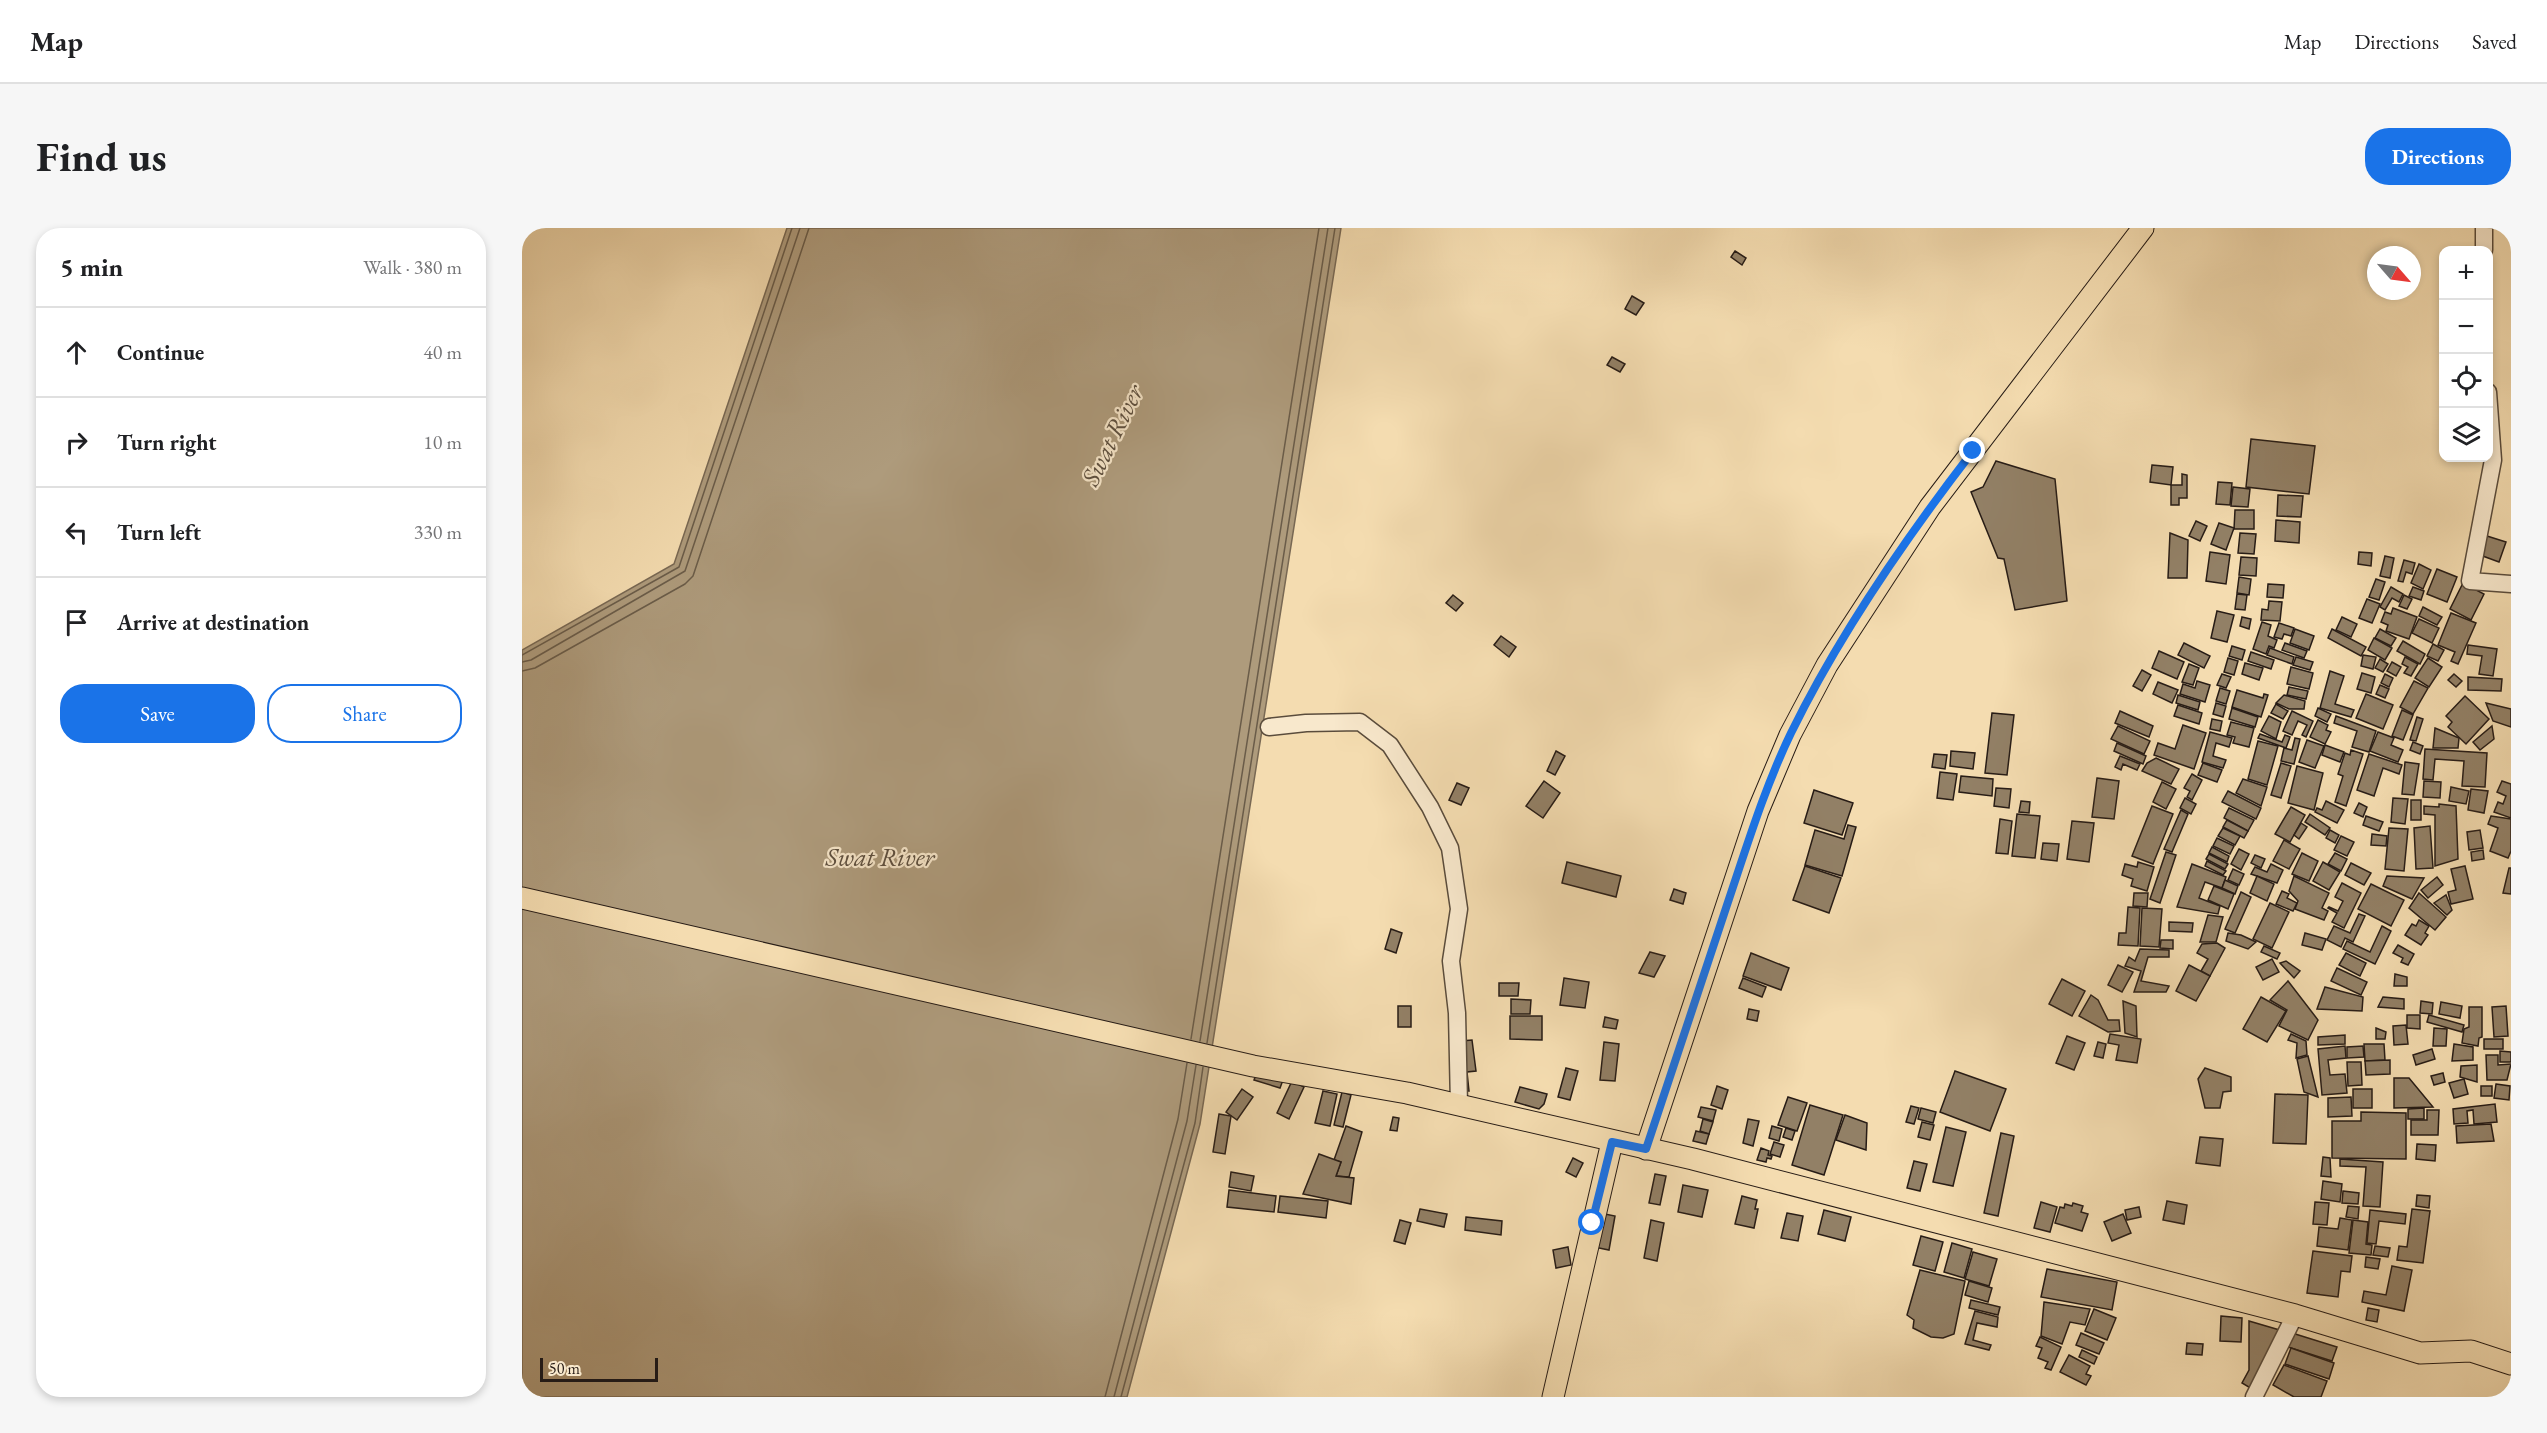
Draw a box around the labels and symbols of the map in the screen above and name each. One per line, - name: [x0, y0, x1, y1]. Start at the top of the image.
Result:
- north arrow: [2367, 246, 2421, 300]
- water label: Swat River: [1072, 378, 1152, 492]
- route end: [1959, 437, 1985, 463]
- water label: Swat River: [825, 840, 936, 874]
- route start: [1578, 1209, 1604, 1235]
- scale bar: [540, 1355, 658, 1382]

